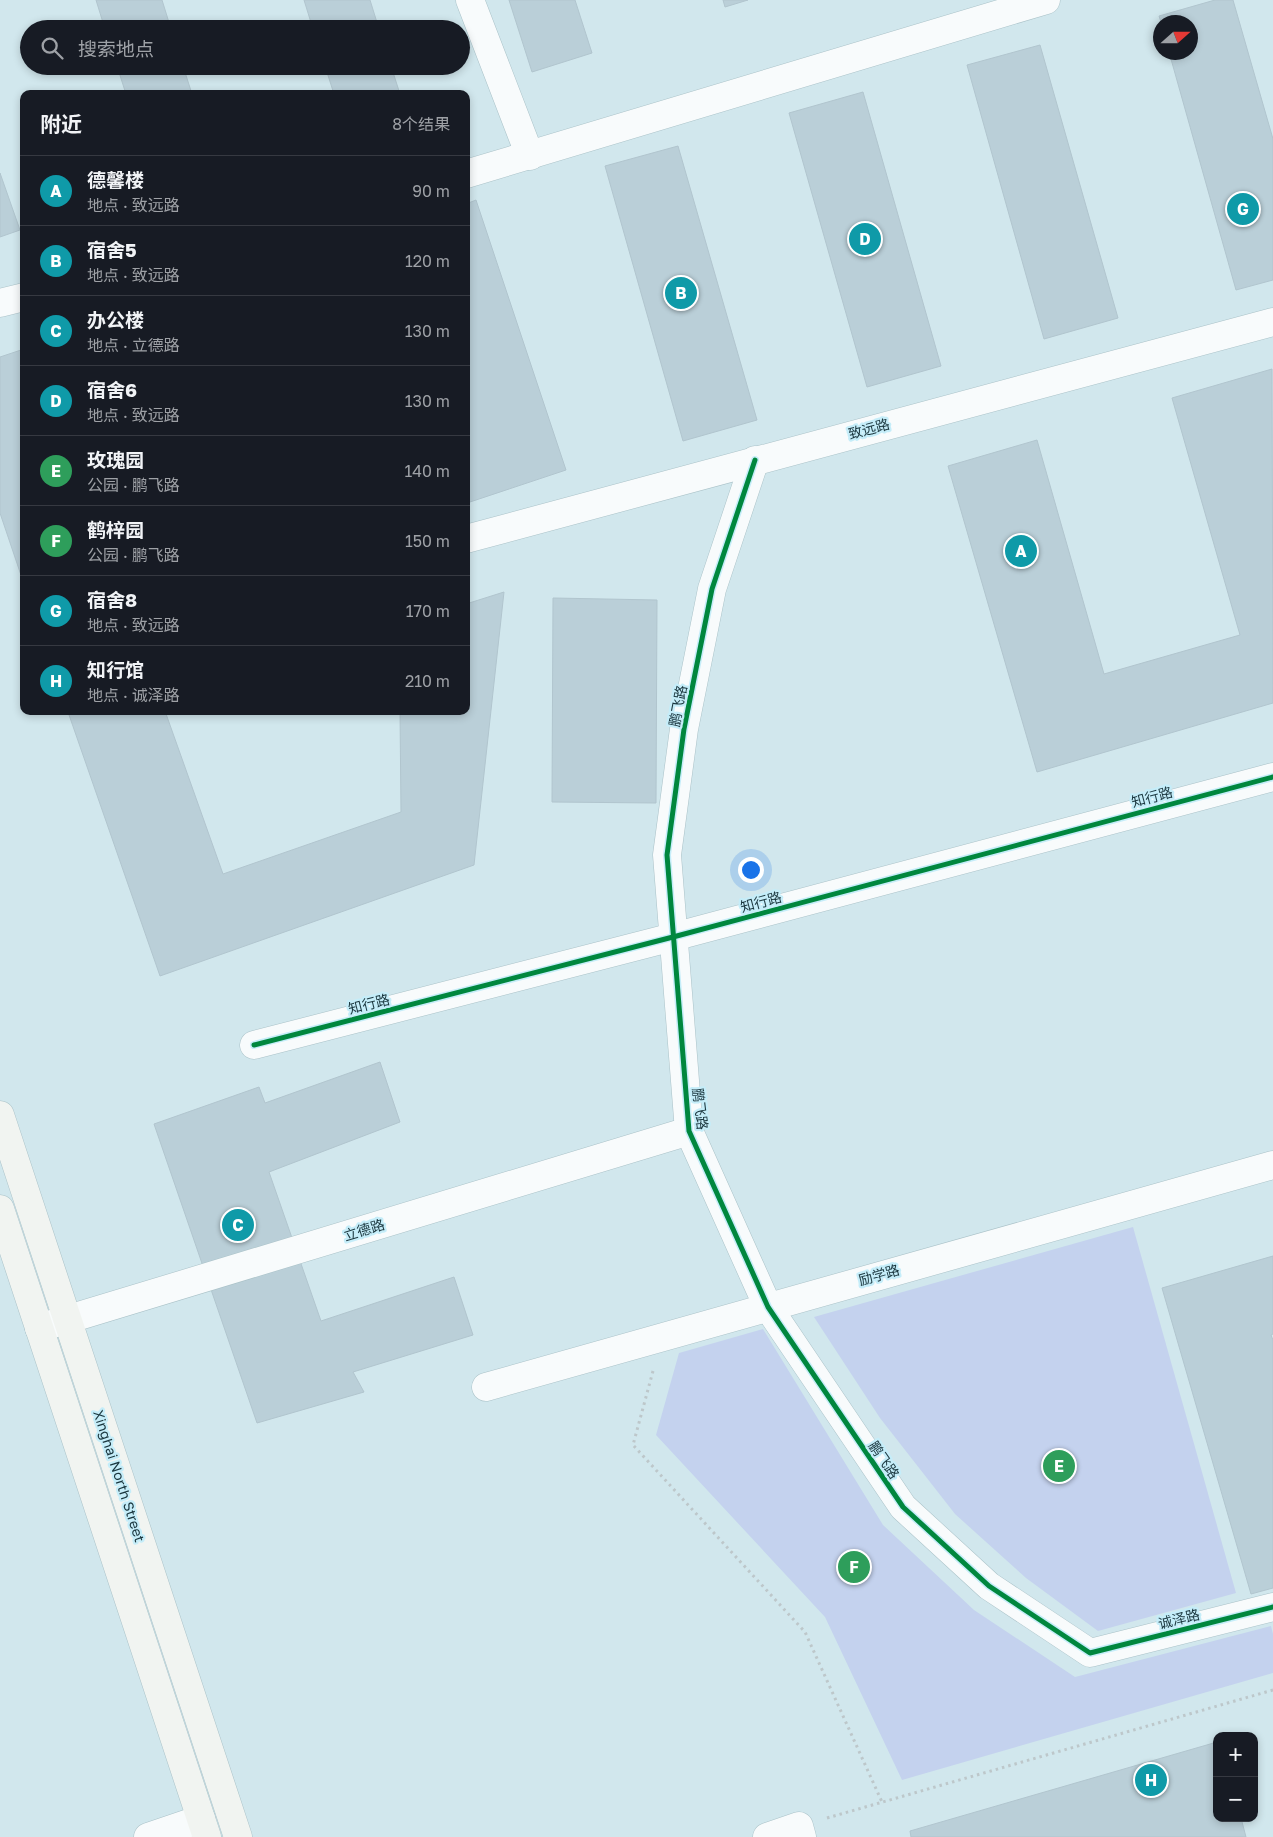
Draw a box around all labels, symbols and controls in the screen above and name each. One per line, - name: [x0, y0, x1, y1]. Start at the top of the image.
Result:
- north arrow: [1153, 15, 1198, 60]
- search box: [20, 20, 470, 75]
- icon: search: [38, 34, 66, 62]
- text: 搜索地点: [78, 37, 154, 60]
- text: 附近: [40, 111, 82, 137]
- text: 8个结果: [392, 114, 450, 134]
- text: 德馨楼: [87, 168, 144, 191]
- text: A: [50, 181, 62, 201]
- text: 90 m: [412, 181, 450, 201]
- pin: G: [1227, 190, 1259, 228]
- text: 地点 · 致远路: [87, 195, 180, 215]
- pin: D: [849, 220, 881, 258]
- text: 宿舍5: [87, 238, 137, 261]
- text: B: [50, 251, 62, 271]
- text: 120 m: [405, 251, 450, 271]
- text: 地点 · 致远路: [87, 265, 180, 285]
- pin: B: [665, 274, 697, 312]
- text: 办公楼: [87, 308, 144, 331]
- text: C: [50, 321, 62, 341]
- text: 130 m: [405, 321, 450, 341]
- text: 地点 · 立德路: [87, 335, 180, 355]
- text: 宿舍6: [87, 378, 137, 401]
- text: D: [50, 391, 62, 411]
- text: 130 m: [405, 391, 450, 411]
- text: 地点 · 致远路: [87, 405, 180, 425]
- street label: 致远路: [846, 415, 891, 442]
- text: 玫瑰园: [87, 448, 144, 471]
- text: E: [51, 461, 61, 481]
- text: 140 m: [404, 461, 450, 481]
- text: 公园 · 鹏飞路: [87, 475, 180, 495]
- text: 鹤梓园: [87, 518, 144, 541]
- text: F: [51, 531, 61, 551]
- text: 150 m: [405, 531, 450, 551]
- pin: A: [1005, 532, 1037, 570]
- text: 公园 · 鹏飞路: [87, 545, 180, 565]
- text: 宿舍8: [87, 588, 137, 611]
- text: G: [50, 601, 62, 621]
- text: 170 m: [406, 601, 450, 621]
- text: 地点 · 致远路: [87, 615, 180, 635]
- text: 知行馆: [87, 658, 144, 681]
- text: H: [50, 671, 62, 691]
- text: 210 m: [405, 671, 450, 691]
- street label: 鹏飞路: [665, 684, 690, 728]
- text: 地点 · 诚泽路: [87, 685, 180, 705]
- street label: 知行路: [1129, 783, 1174, 810]
- your location: [738, 857, 764, 883]
- street label: 知行路: [738, 888, 783, 915]
- street label: 知行路: [346, 990, 391, 1017]
- street label: 鹏飞路: [690, 1087, 711, 1131]
- pin: C: [222, 1206, 254, 1244]
- street label: 立德路: [341, 1215, 386, 1244]
- street label: 励学路: [856, 1261, 901, 1288]
- street label: Xinghai North Street: [90, 1408, 149, 1544]
- street label: 鹏飞路: [866, 1438, 903, 1482]
- pin: E: [1043, 1447, 1075, 1485]
- pin: F: [838, 1548, 870, 1586]
- street label: 诚泽路: [1156, 1605, 1201, 1632]
- map controls: [1213, 1732, 1258, 1822]
- button: +: [1213, 1732, 1258, 1777]
- pin: H: [1135, 1761, 1167, 1799]
- button: −: [1213, 1777, 1258, 1822]

